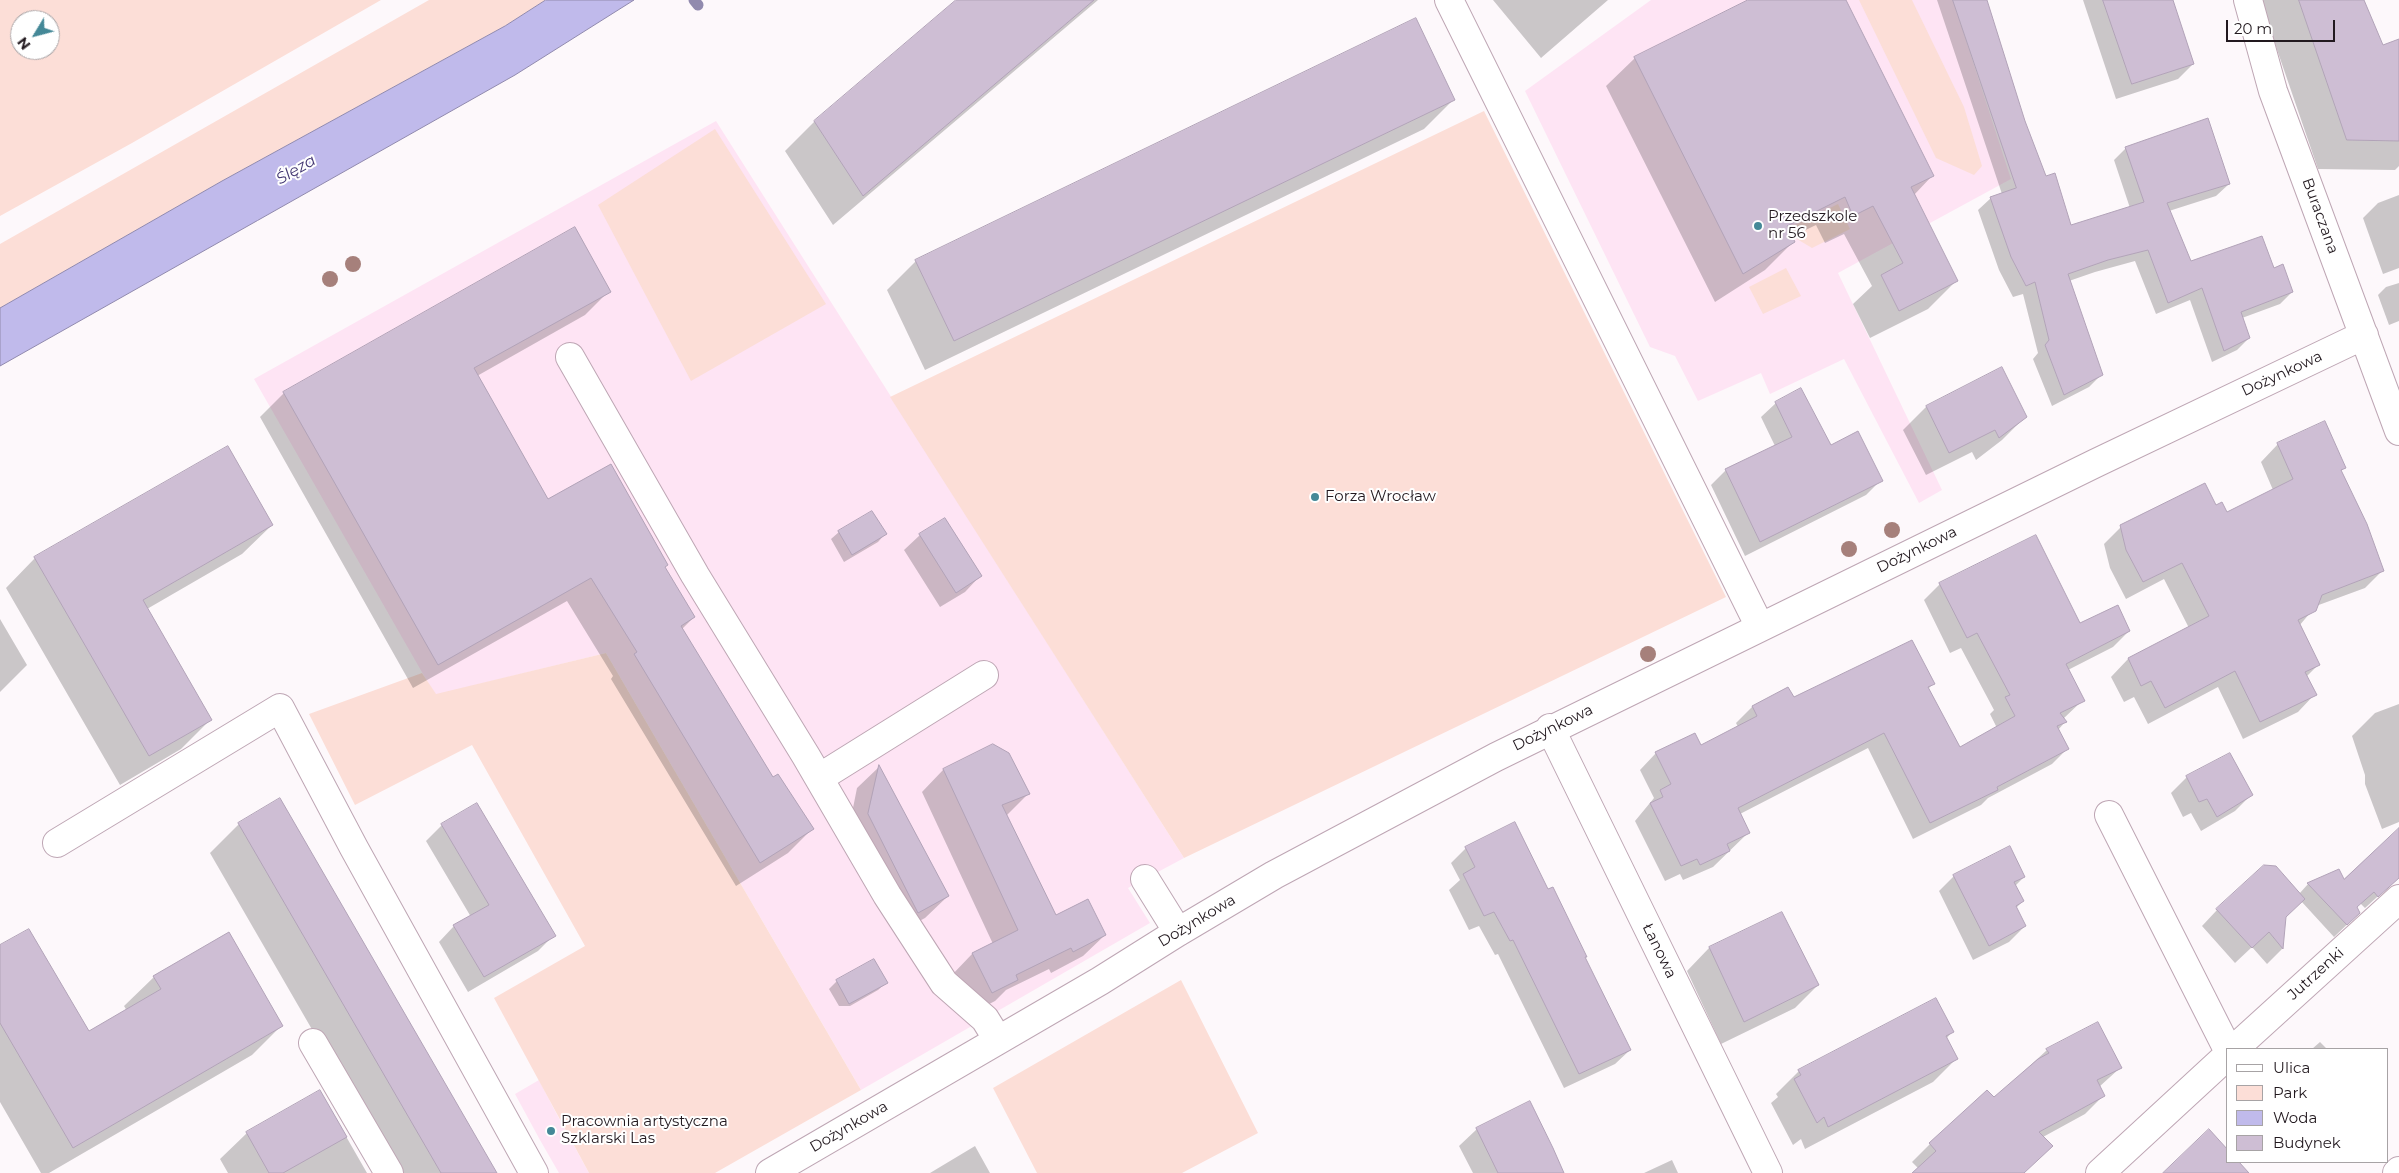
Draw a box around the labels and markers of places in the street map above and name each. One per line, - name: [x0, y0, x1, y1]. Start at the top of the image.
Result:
- place label: Przedszkole nr 56: [1768, 208, 1857, 243]
- marker: Przedszkole nr 56: [1752, 220, 1764, 232]
- place label: Forza Wrocław: [1325, 488, 1436, 506]
- marker: Forza Wrocław: [1309, 491, 1321, 503]
- place label: Pracownia artystyczna Szklarski Las: [561, 1113, 728, 1148]
- marker: Pracownia artystyczna Szklarski Las: [545, 1125, 557, 1137]

